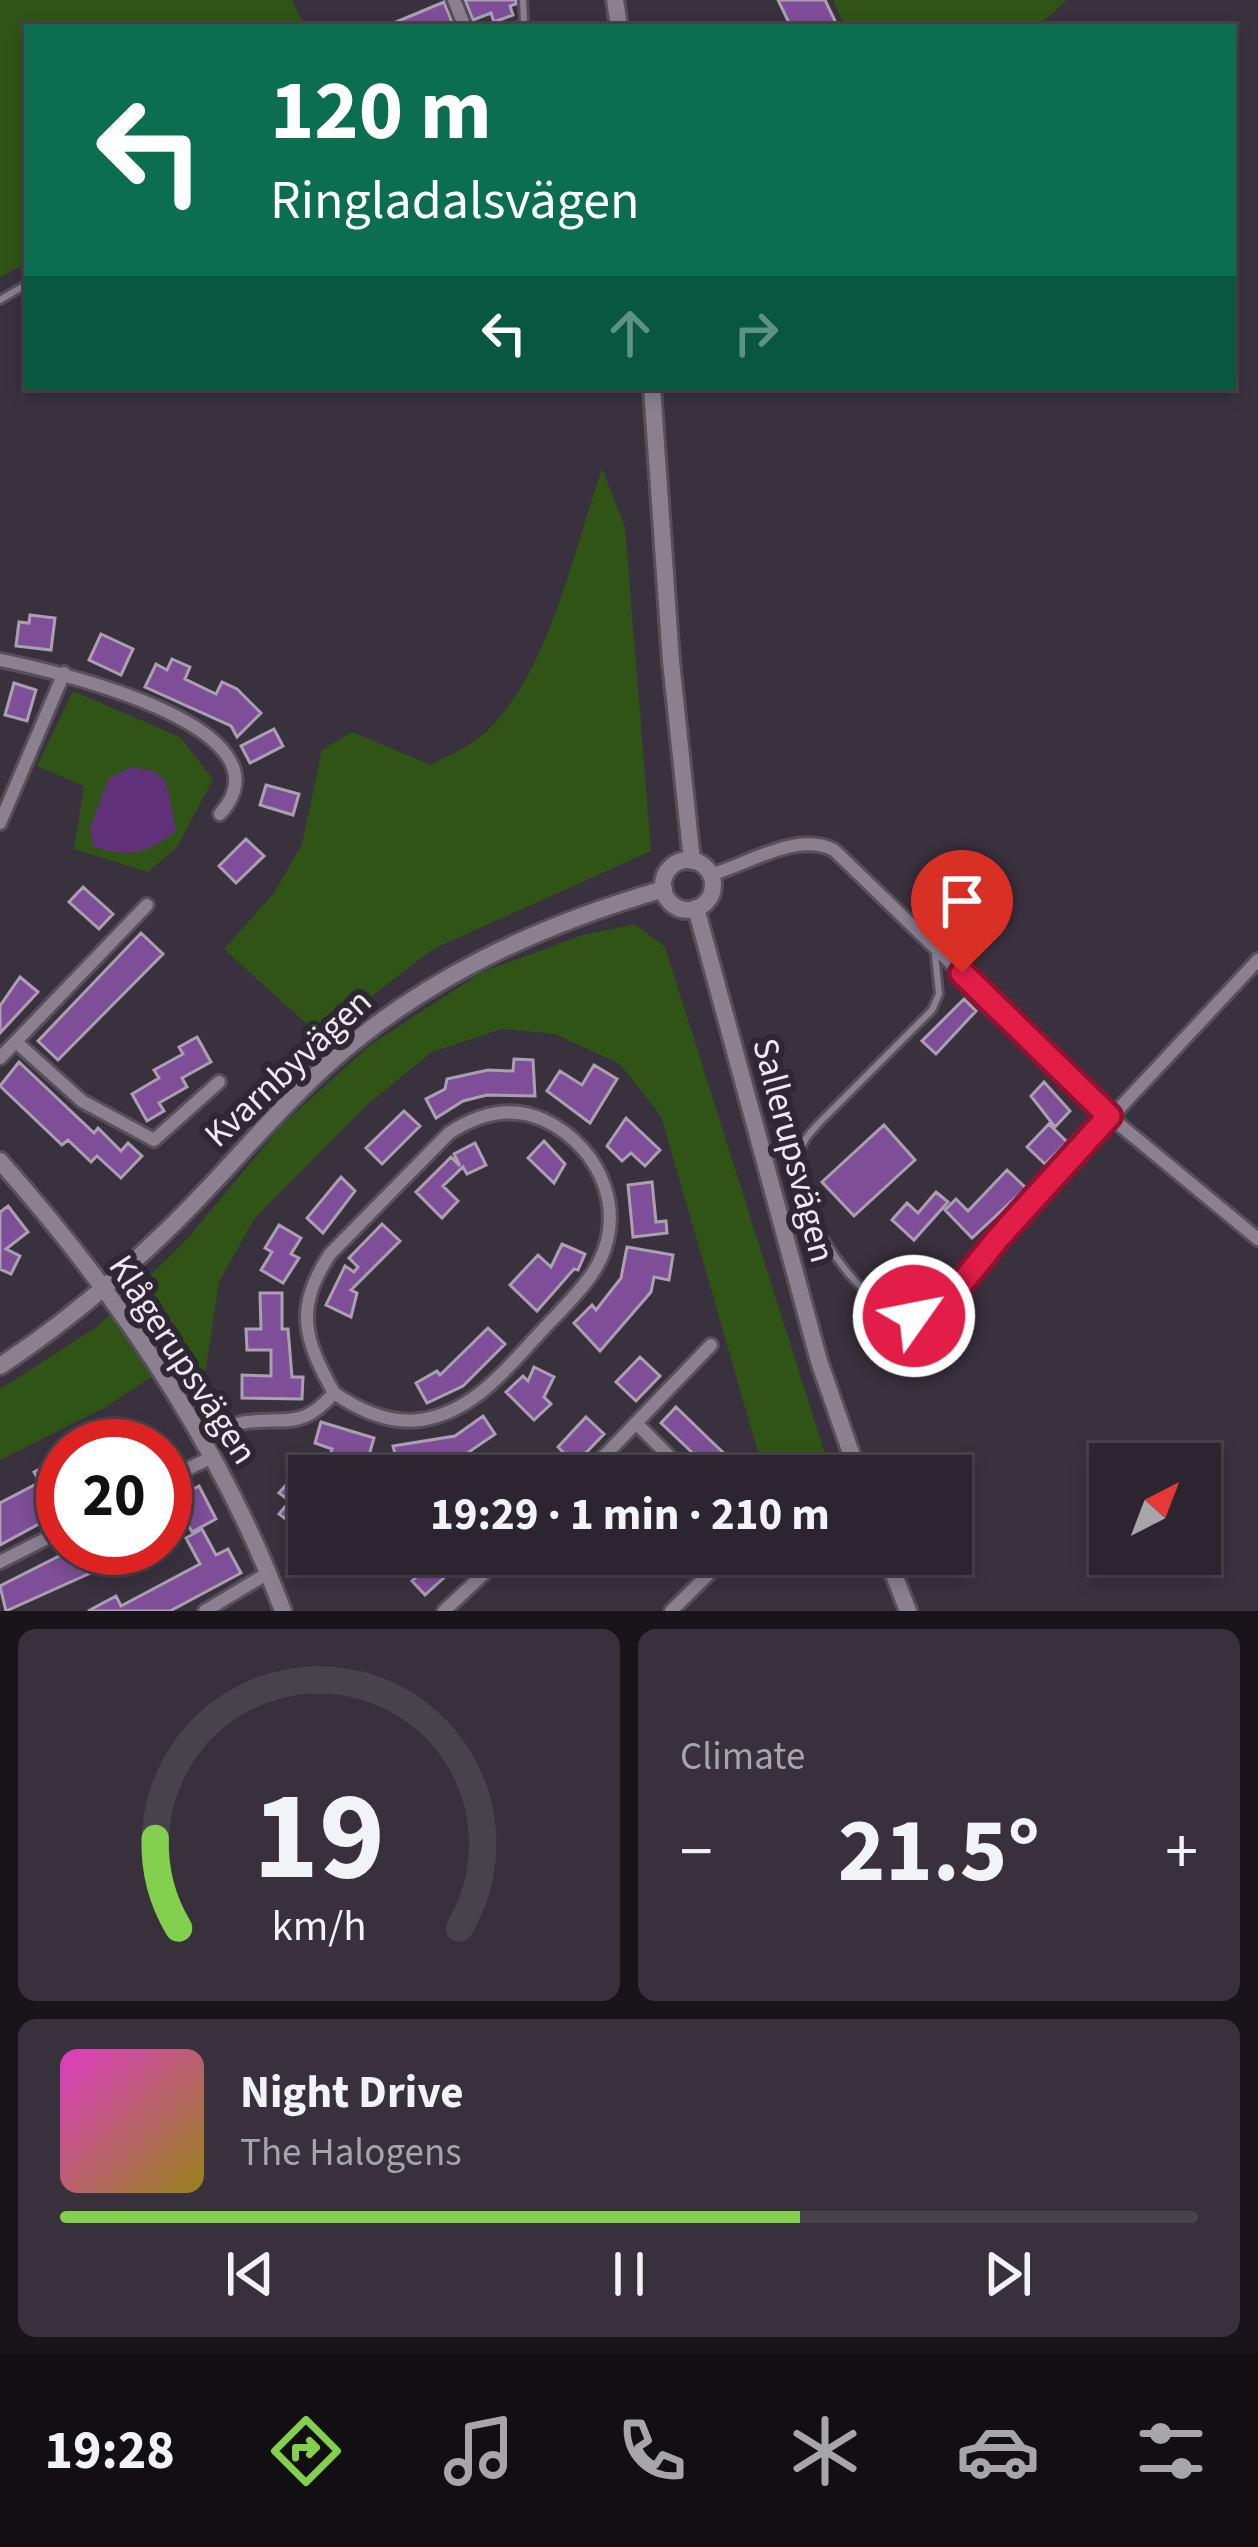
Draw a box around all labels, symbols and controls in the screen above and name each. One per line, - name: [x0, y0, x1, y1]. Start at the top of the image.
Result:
- text: 120 m: [270, 52, 492, 172]
- icon: left: [72, 72, 228, 228]
- text: Ringladalsvägen: [270, 163, 640, 240]
- icon: left: [471, 300, 537, 366]
- icon: ahead: [597, 300, 663, 366]
- icon: right: [723, 300, 789, 366]
- pin: [911, 850, 1013, 973]
- icon: arrive: [929, 868, 995, 934]
- street label: Kvarnbyvägen: [193, 977, 383, 1159]
- street label: Sallerupsvägen: [739, 1033, 848, 1268]
- street label: Klågerupsvägen: [96, 1245, 270, 1474]
- position arrow: [851, 1253, 977, 1379]
- speed limit sign: 20: [36, 1419, 192, 1575]
- north arrow: [1089, 1443, 1221, 1575]
- map controls: [1089, 1443, 1221, 1575]
- text: 19:29 · 1 min · 210 m: [430, 1483, 830, 1547]
- text: Climate: [680, 1729, 805, 1785]
- text: 19: [253, 1749, 385, 1927]
- text: 21.5°: [838, 1788, 1040, 1916]
- text: −: [680, 1805, 713, 1899]
- text: +: [1165, 1805, 1198, 1899]
- text: km/h: [271, 1896, 367, 1957]
- text: Night Drive: [240, 2061, 464, 2125]
- text: The Halogens: [240, 2125, 462, 2181]
- icon: previous: [217, 2241, 283, 2307]
- icon: pause: [596, 2241, 662, 2307]
- icon: next: [975, 2241, 1041, 2307]
- icon: directions: [264, 2409, 348, 2493]
- icon: music: [437, 2409, 521, 2493]
- icon: phone: [610, 2409, 694, 2493]
- icon: climate: [783, 2409, 867, 2493]
- icon: car: [956, 2409, 1040, 2493]
- icon: filters: [1129, 2409, 1213, 2493]
- text: 19:28: [45, 2413, 175, 2490]

